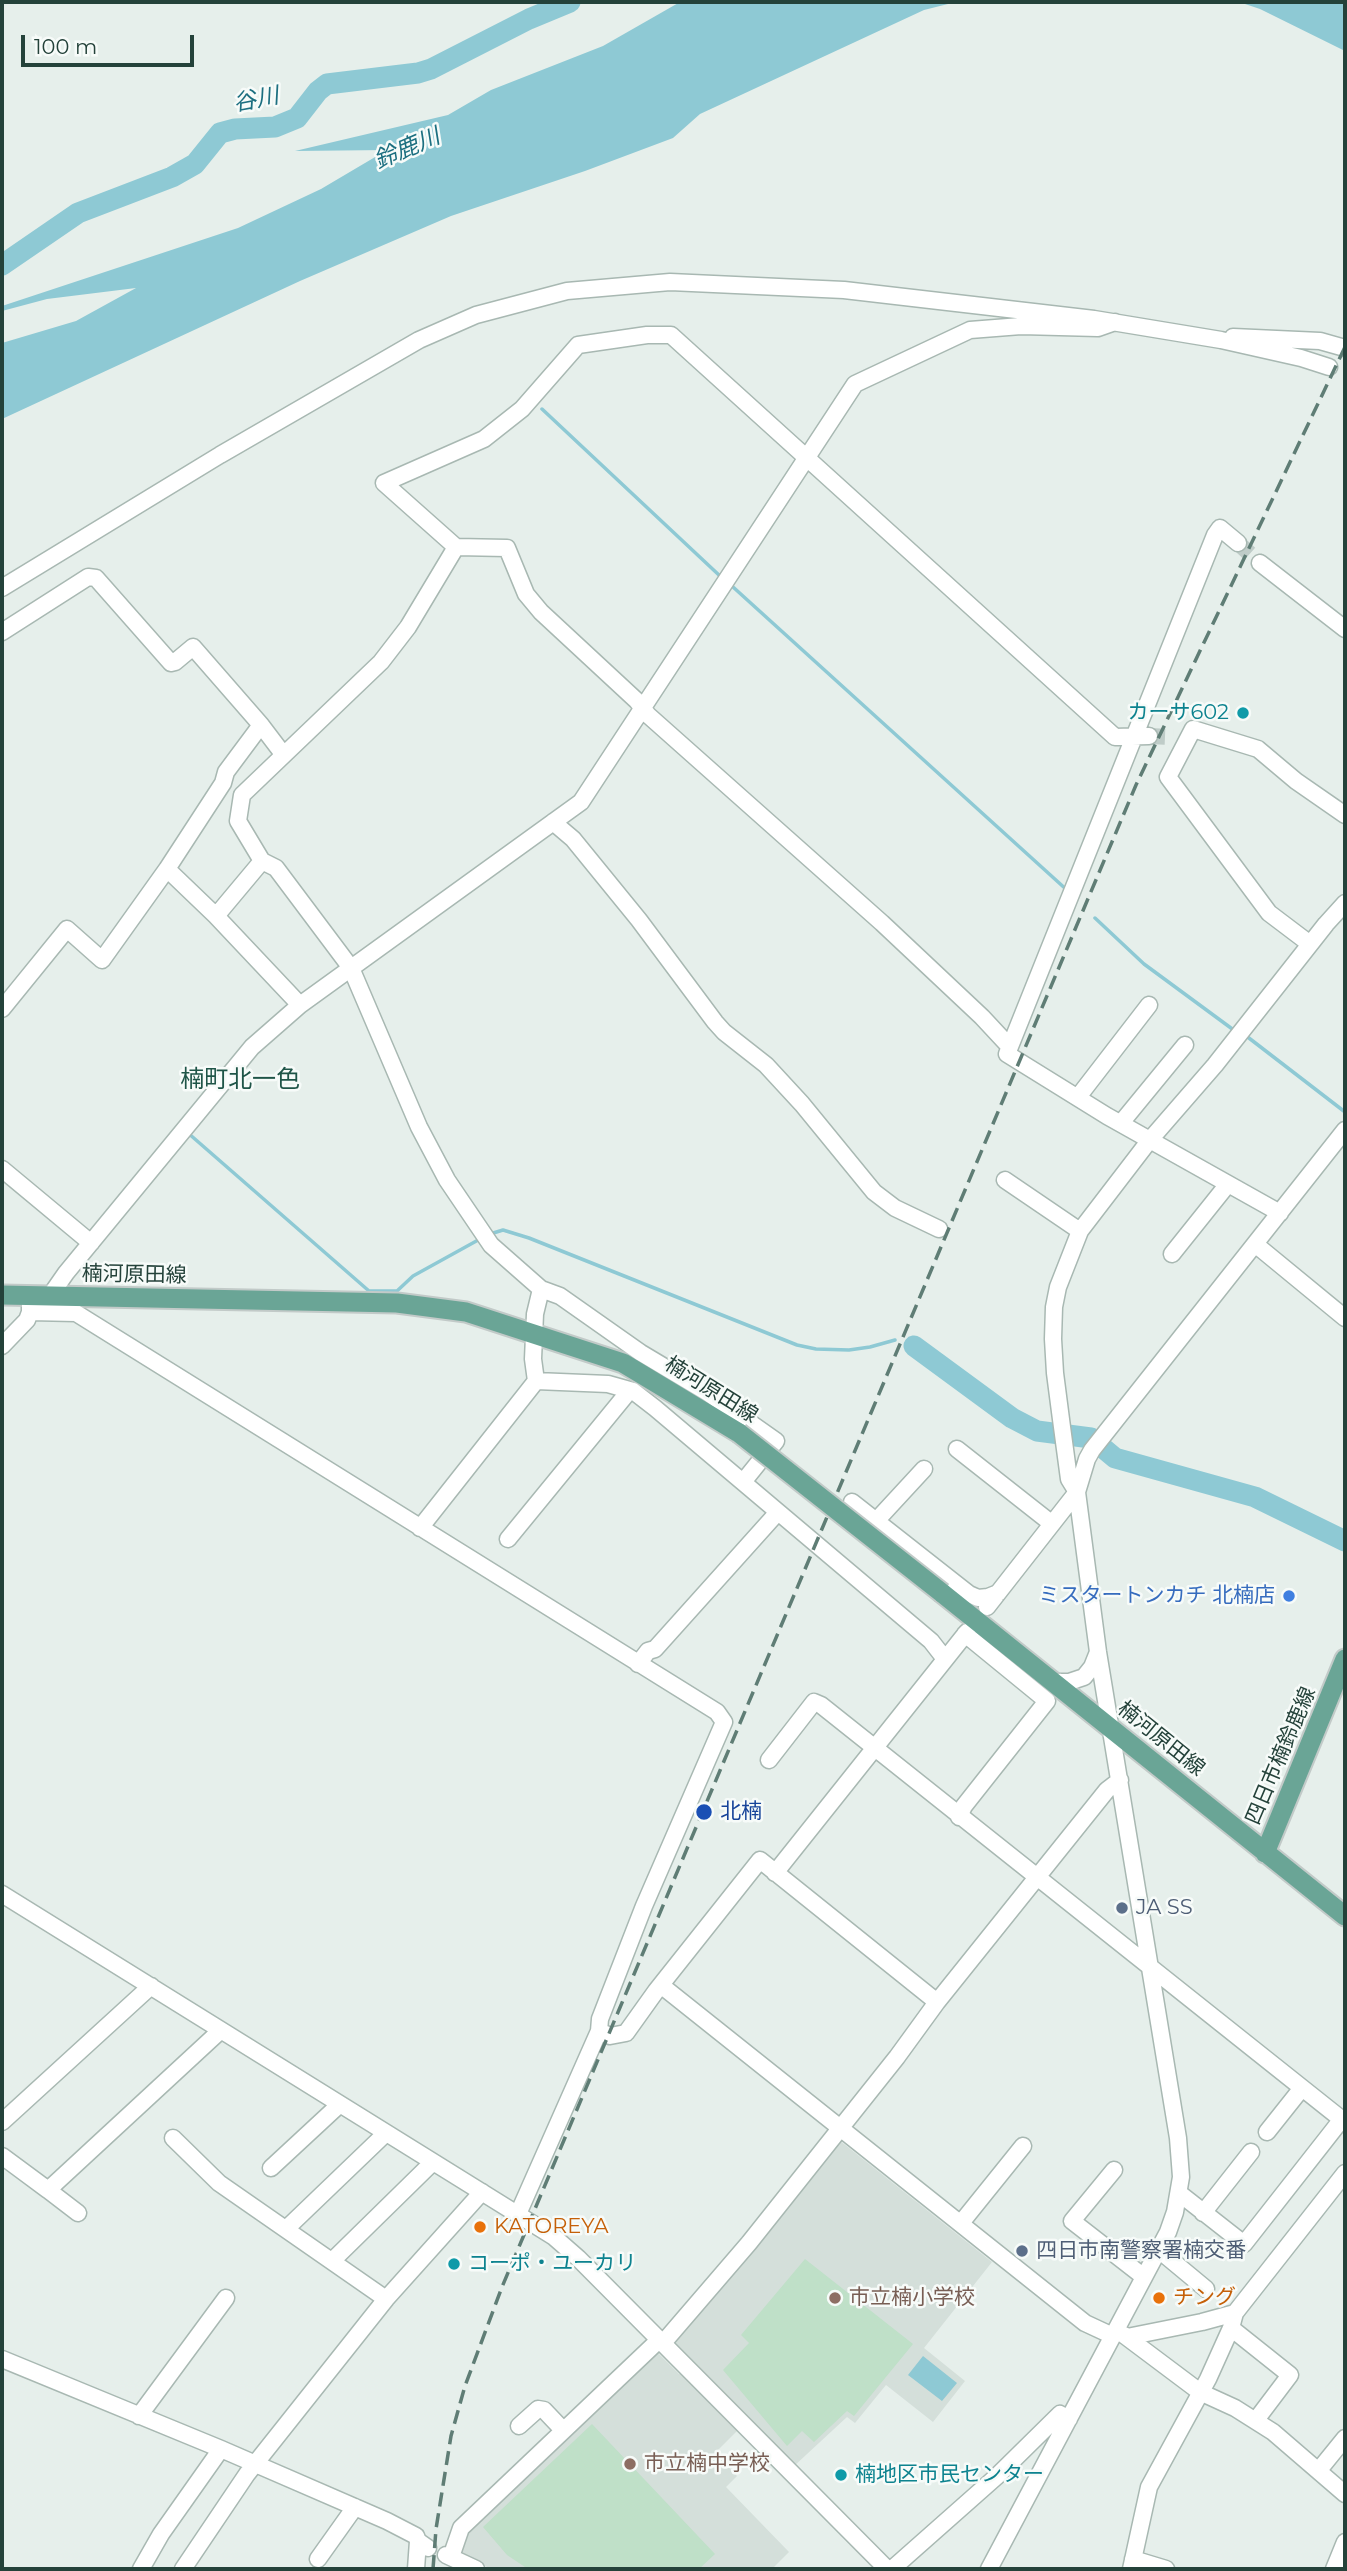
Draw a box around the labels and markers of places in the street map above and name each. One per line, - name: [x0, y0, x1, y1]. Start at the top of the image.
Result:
- place label: カーサ602: [1127, 700, 1229, 726]
- marker: カーサ602: [1235, 705, 1251, 721]
- place label: ミスタートンカチ 北楠店: [1038, 1583, 1275, 1609]
- marker: ミスタートンカチ 北楠店: [1281, 1588, 1297, 1604]
- place label: 北楠: [720, 1799, 762, 1825]
- marker: 北楠: [694, 1802, 714, 1822]
- place label: JA SS: [1136, 1895, 1193, 1921]
- marker: JA SS: [1114, 1900, 1130, 1916]
- place label: KATOREYA: [494, 2214, 609, 2240]
- marker: KATOREYA: [472, 2219, 488, 2235]
- place label: 四日市南警察署楠交番: [1036, 2238, 1246, 2264]
- marker: 四日市南警察署楠交番: [1014, 2243, 1030, 2259]
- place label: コーポ・ユーカリ: [468, 2251, 636, 2277]
- marker: コーポ・ユーカリ: [446, 2256, 462, 2272]
- place label: 市立楠小学校: [849, 2285, 975, 2311]
- place label: チング: [1173, 2285, 1236, 2311]
- marker: 市立楠小学校: [827, 2290, 843, 2306]
- marker: チング: [1151, 2290, 1167, 2306]
- place label: 市立楠中学校: [644, 2451, 770, 2477]
- marker: 市立楠中学校: [622, 2456, 638, 2472]
- place label: 楠地区市民センター: [855, 2462, 1044, 2488]
- marker: 楠地区市民センター: [833, 2467, 849, 2483]

